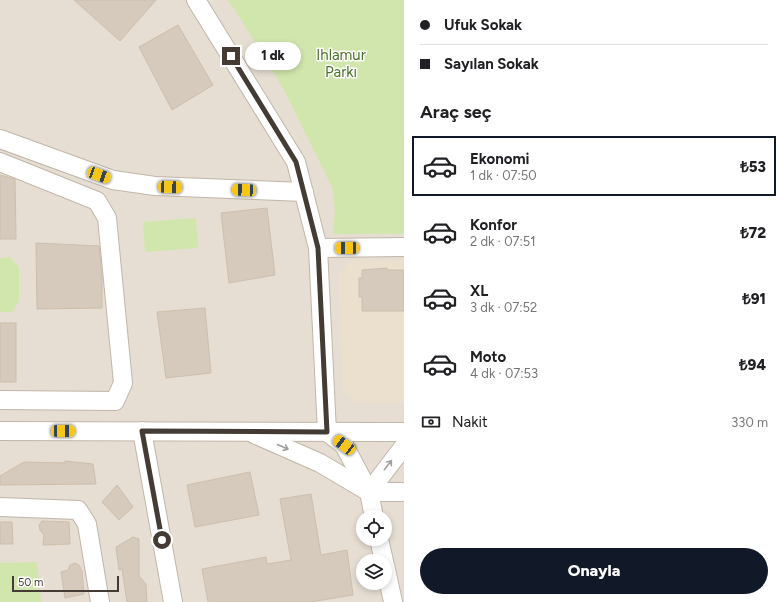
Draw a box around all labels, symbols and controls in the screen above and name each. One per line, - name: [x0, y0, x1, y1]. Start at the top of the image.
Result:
- text: Ufuk Sokak: [444, 16, 522, 34]
- callout: 1 dk: [245, 42, 301, 70]
- park label: Ihlamur Parkı: [316, 46, 366, 81]
- route end: [222, 47, 240, 65]
- text: 1 dk: [261, 48, 285, 63]
- text: Sayılan Sokak: [444, 55, 539, 73]
- text: Araç seç: [420, 101, 492, 123]
- icon: car: [422, 148, 458, 184]
- text: Ekonomi: [470, 150, 529, 168]
- text: ₺53: [740, 158, 766, 176]
- car: [86, 165, 112, 185]
- text: 1 dk · 07:50: [470, 168, 537, 183]
- car: [158, 181, 182, 193]
- car: [232, 184, 256, 196]
- icon: car: [422, 214, 458, 250]
- text: Konfor: [470, 216, 517, 234]
- text: ₺72: [740, 224, 766, 242]
- text: 2 dk · 07:51: [470, 234, 536, 249]
- car: [335, 242, 359, 254]
- icon: car: [422, 280, 458, 316]
- text: XL: [470, 282, 488, 300]
- text: ₺91: [742, 290, 766, 308]
- text: 3 dk · 07:52: [470, 300, 537, 315]
- icon: car: [422, 346, 458, 382]
- text: Moto: [470, 348, 506, 366]
- text: ₺94: [739, 356, 766, 374]
- text: 4 dk · 07:53: [470, 366, 538, 381]
- icon: cash: [420, 411, 442, 433]
- text: Nakit: [452, 413, 488, 431]
- text: 330 m: [731, 415, 768, 430]
- car: [51, 425, 75, 437]
- car: [331, 433, 357, 457]
- one-way arrow: [277, 444, 289, 451]
- one-way arrow: [384, 460, 392, 471]
- map controls: [356, 510, 392, 590]
- button: locate: [356, 510, 392, 546]
- route start: [153, 531, 171, 549]
- button: Onayla: [420, 548, 768, 594]
- button: layers: [356, 554, 392, 590]
- scale bar: [12, 574, 119, 593]
- text: 50 m: [18, 576, 43, 589]

